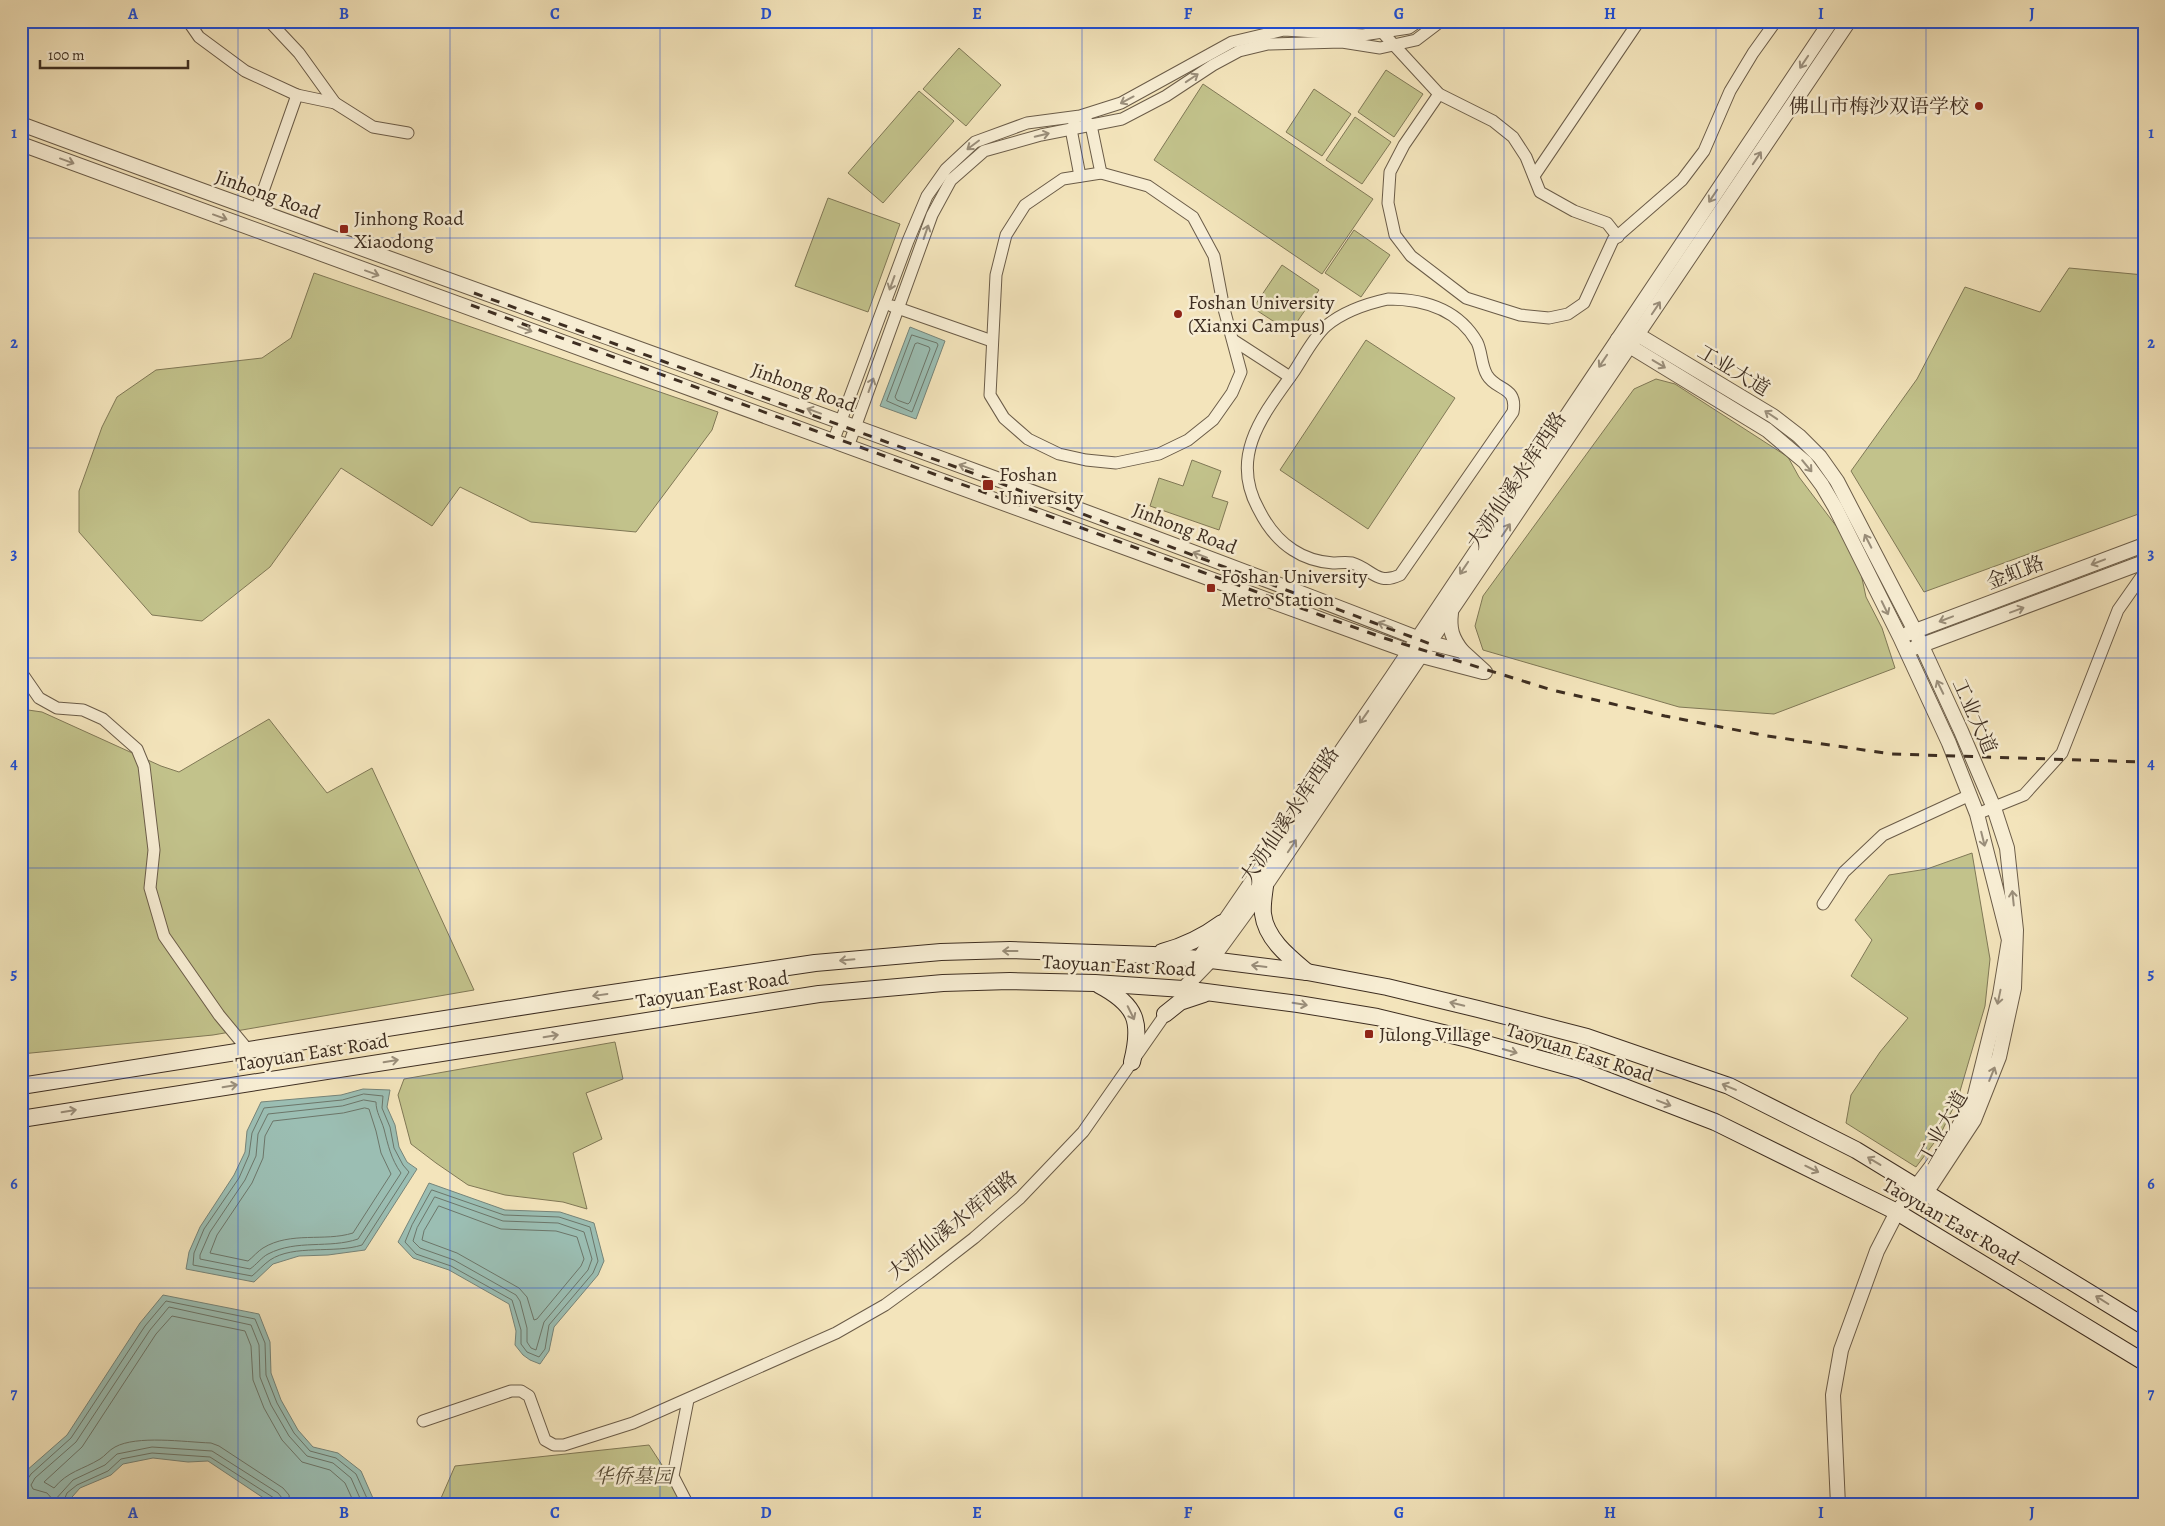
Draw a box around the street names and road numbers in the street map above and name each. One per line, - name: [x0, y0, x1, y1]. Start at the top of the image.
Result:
- street label: Jinhong Road: [212, 163, 324, 226]
- street label: 工业大道: [1693, 338, 1775, 403]
- street label: Jinhong Road: [748, 356, 860, 419]
- street label: 大沥仙溪水库西路: [1460, 406, 1572, 554]
- street label: Jinhong Road: [1129, 496, 1241, 561]
- street label: 金虹路: [1982, 549, 2048, 596]
- street label: 工业大道: [1946, 674, 2003, 758]
- street label: 大沥仙溪水库西路: [1233, 741, 1345, 889]
- street label: Taoyuan East Road: [1041, 948, 1197, 983]
- street label: Taoyuan East Road: [634, 964, 790, 1015]
- street label: Taoyuan East Road: [1503, 1016, 1657, 1089]
- street label: Taoyuan East Road: [234, 1027, 390, 1078]
- street label: 工业大道: [1911, 1086, 1974, 1169]
- street label: 大沥仙溪水库西路: [882, 1165, 1023, 1286]
- street label: Taoyuan East Road: [1877, 1171, 2024, 1272]

